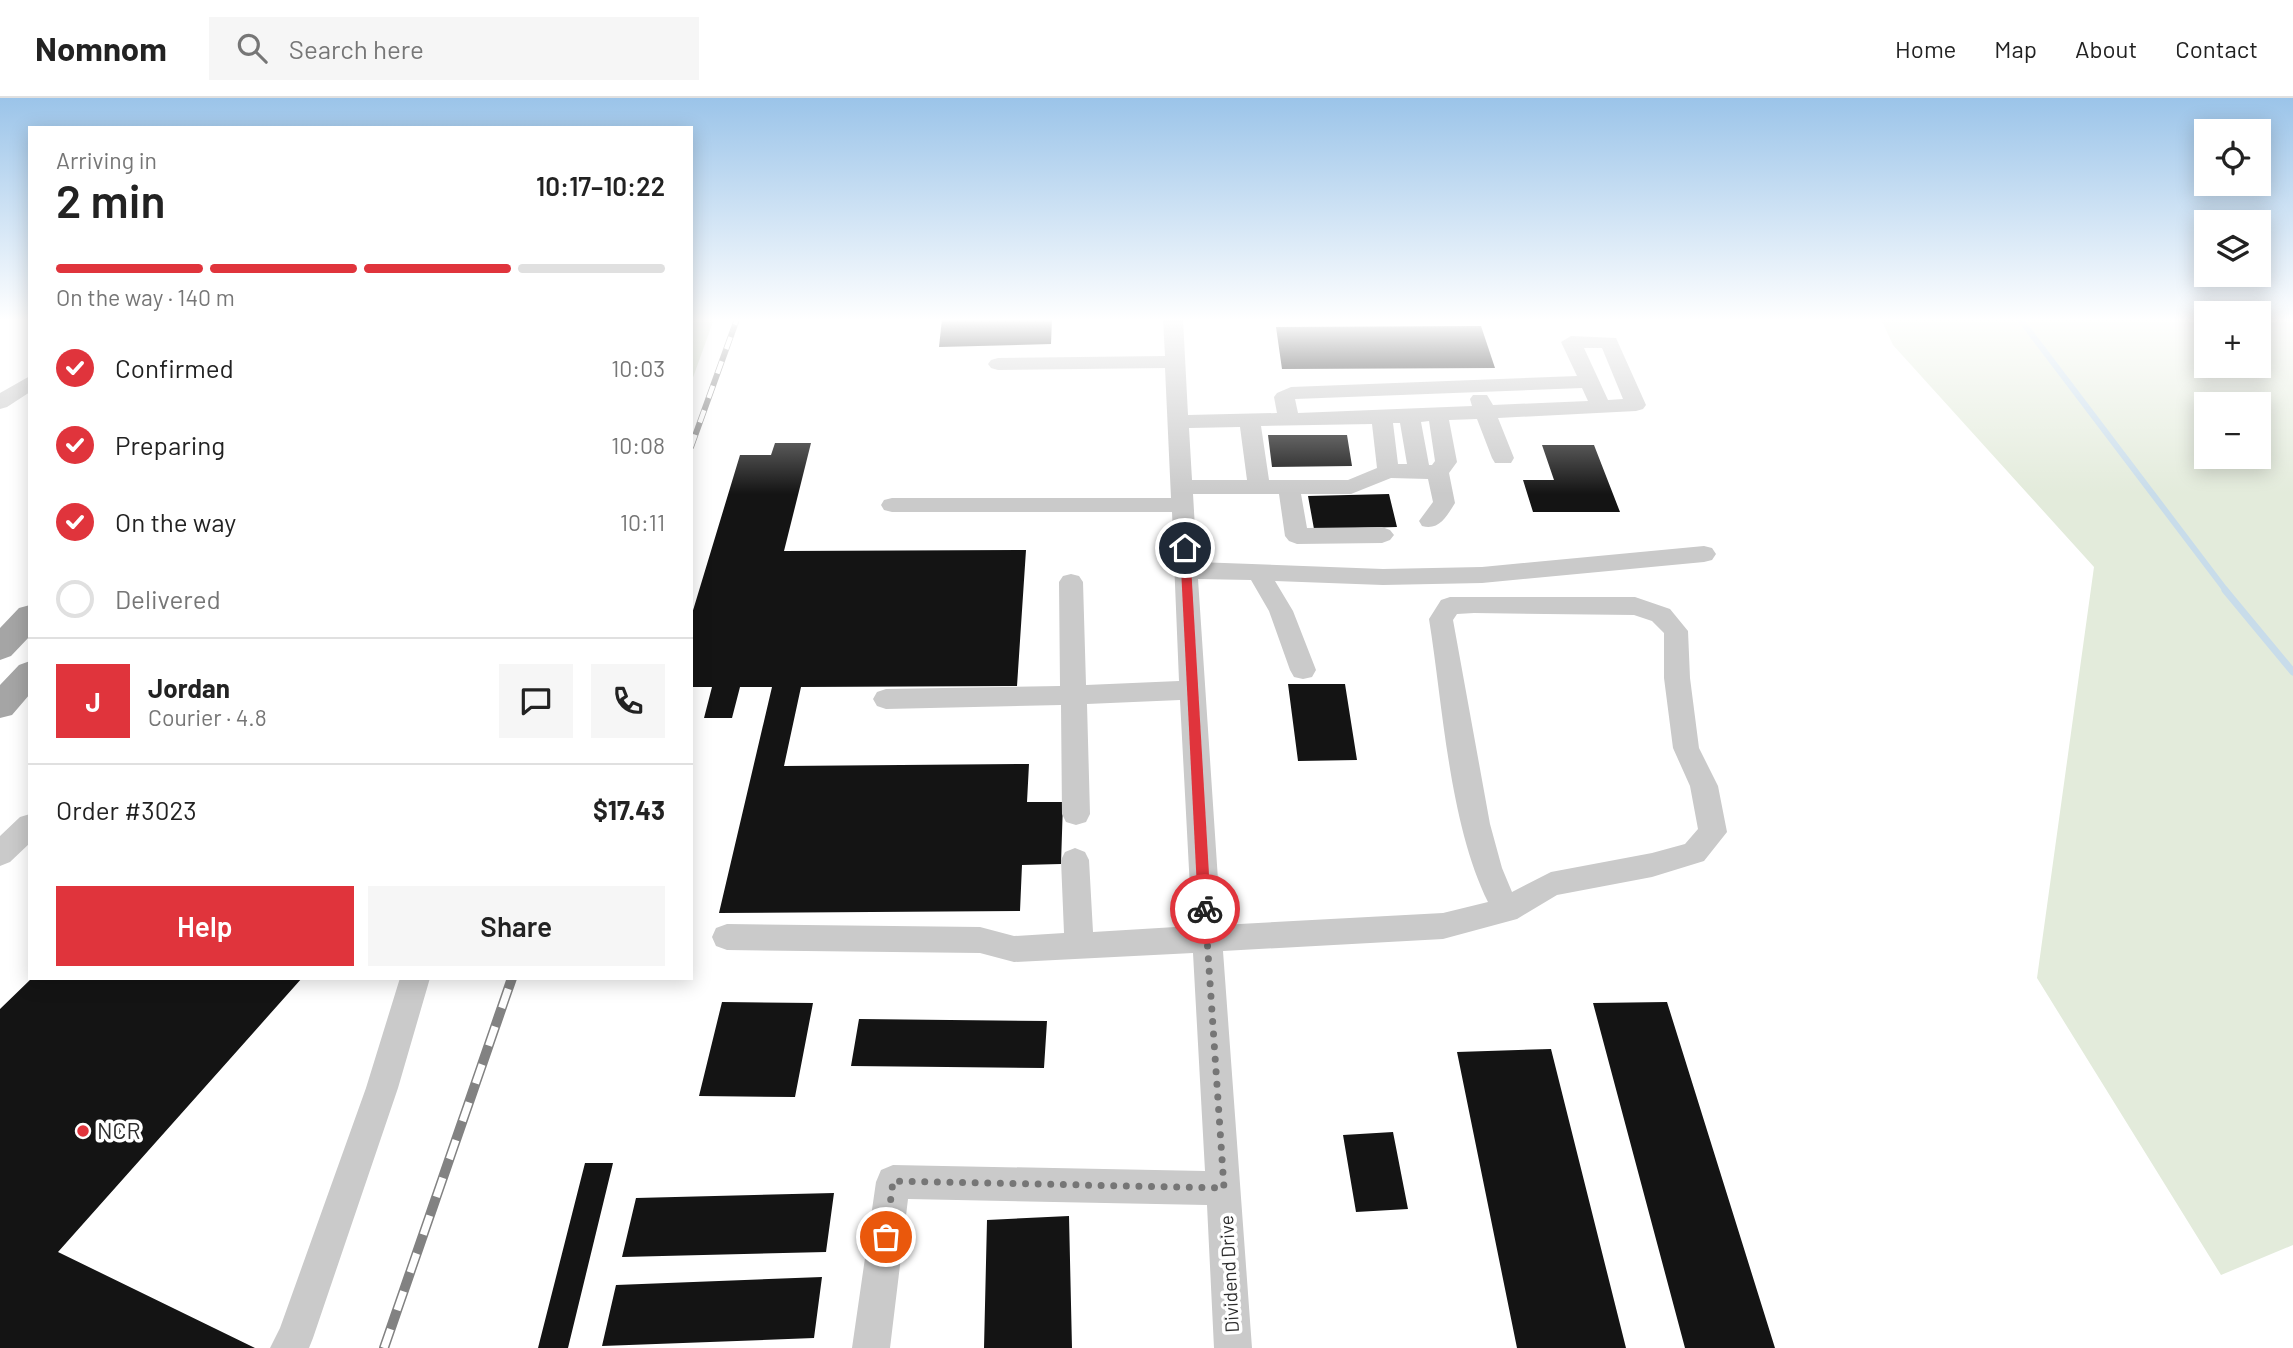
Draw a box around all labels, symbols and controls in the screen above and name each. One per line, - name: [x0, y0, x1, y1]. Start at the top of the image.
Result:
- search box: [209, 17, 699, 80]
- text: Nomnom: [35, 28, 167, 68]
- icon: search: [233, 29, 271, 67]
- text: Search here: [289, 33, 424, 64]
- text: Home: [1895, 34, 1956, 63]
- text: Map: [1994, 34, 2037, 63]
- text: About: [2075, 34, 2137, 63]
- text: Contact: [2175, 34, 2258, 63]
- map controls: [2194, 119, 2271, 469]
- button: locate: [2194, 119, 2271, 196]
- text: Arriving in: [56, 146, 157, 174]
- text: 10:17–10:22: [536, 170, 665, 201]
- text: 2 min: [56, 172, 165, 227]
- button: layers: [2194, 210, 2271, 287]
- text: On the way · 140 m: [56, 283, 235, 311]
- button: +: [2194, 301, 2271, 378]
- icon: check: [56, 349, 94, 387]
- text: Confirmed: [115, 352, 234, 383]
- text: 10:03: [611, 354, 665, 382]
- button: −: [2194, 392, 2271, 469]
- icon: check: [56, 426, 94, 464]
- text: Preparing: [115, 429, 225, 460]
- text: 10:08: [611, 431, 665, 459]
- icon: check: [56, 503, 94, 541]
- text: On the way: [115, 506, 236, 537]
- text: 10:11: [620, 508, 665, 536]
- pin: [1155, 518, 1215, 578]
- icon: home: [1166, 529, 1204, 567]
- text: Delivered: [115, 583, 221, 614]
- button: chat: [499, 664, 573, 738]
- button: phone: [591, 664, 665, 738]
- text: Jordan: [148, 672, 230, 703]
- text: J: [85, 686, 101, 717]
- text: Courier · 4.8: [148, 703, 267, 731]
- text: Order #3023: [56, 794, 197, 825]
- text: $17.43: [593, 794, 665, 825]
- courier: [1170, 874, 1240, 944]
- button: Help: [56, 886, 354, 966]
- button: Share: [368, 886, 665, 966]
- icon: bike: [1186, 890, 1224, 928]
- place label: NCR: [97, 1116, 141, 1144]
- marker: NCR: [75, 1123, 91, 1139]
- pin: [856, 1207, 916, 1267]
- street label: Dividend Drive: [1214, 1215, 1243, 1333]
- icon: bag: [867, 1218, 905, 1256]

